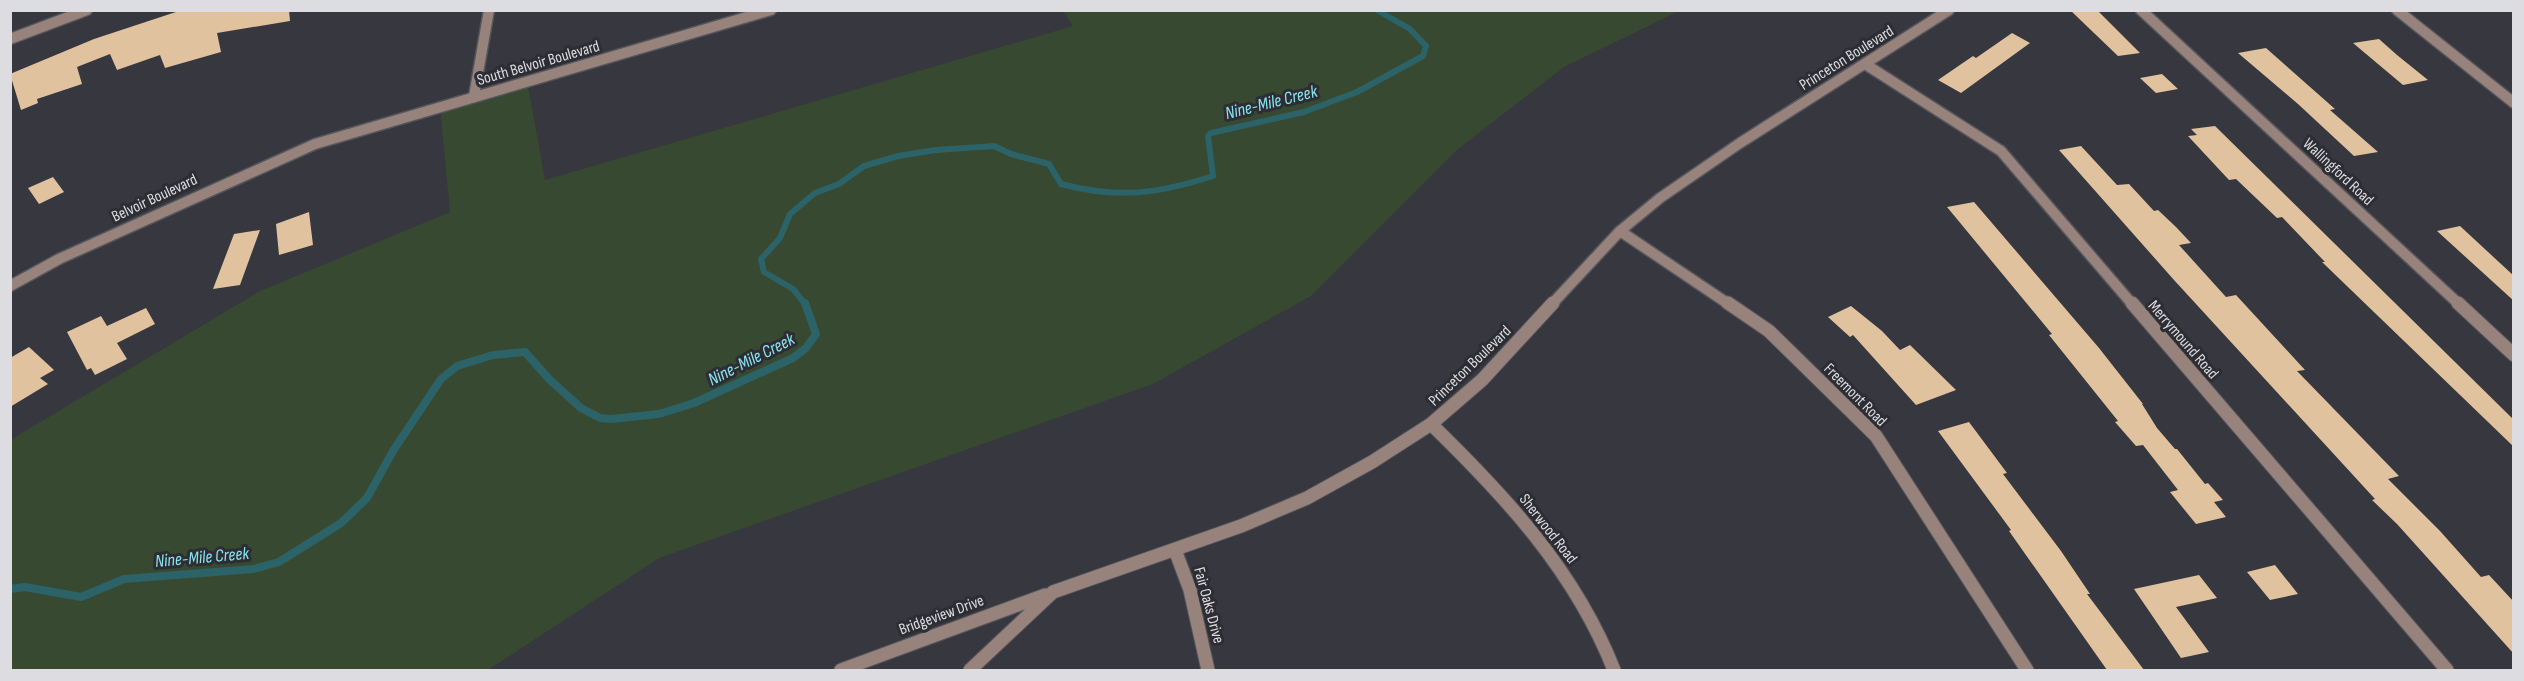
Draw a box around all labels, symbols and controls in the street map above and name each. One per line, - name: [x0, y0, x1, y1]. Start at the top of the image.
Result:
- street label: Princeton Boulevard: [1796, 22, 1897, 95]
- street label: South Belvoir Boulevard: [475, 37, 602, 90]
- water label: Nine-Mile Creek: [1223, 81, 1321, 124]
- street label: Wallingford Road: [2299, 135, 2377, 210]
- street label: Belvoir Boulevard: [109, 170, 200, 226]
- street label: Merrymound Road: [2144, 297, 2222, 383]
- street label: Princeton Boulevard: [1425, 322, 1515, 410]
- water label: Nine-Mile Creek: [704, 328, 799, 390]
- street label: Freemont Road: [1820, 360, 1890, 430]
- street label: Sherwood Road: [1515, 490, 1581, 567]
- water label: Nine-Mile Creek: [154, 543, 251, 572]
- street label: Fair Oaks Drive: [1189, 565, 1228, 646]
- street label: Bridgeview Drive: [896, 591, 987, 640]

